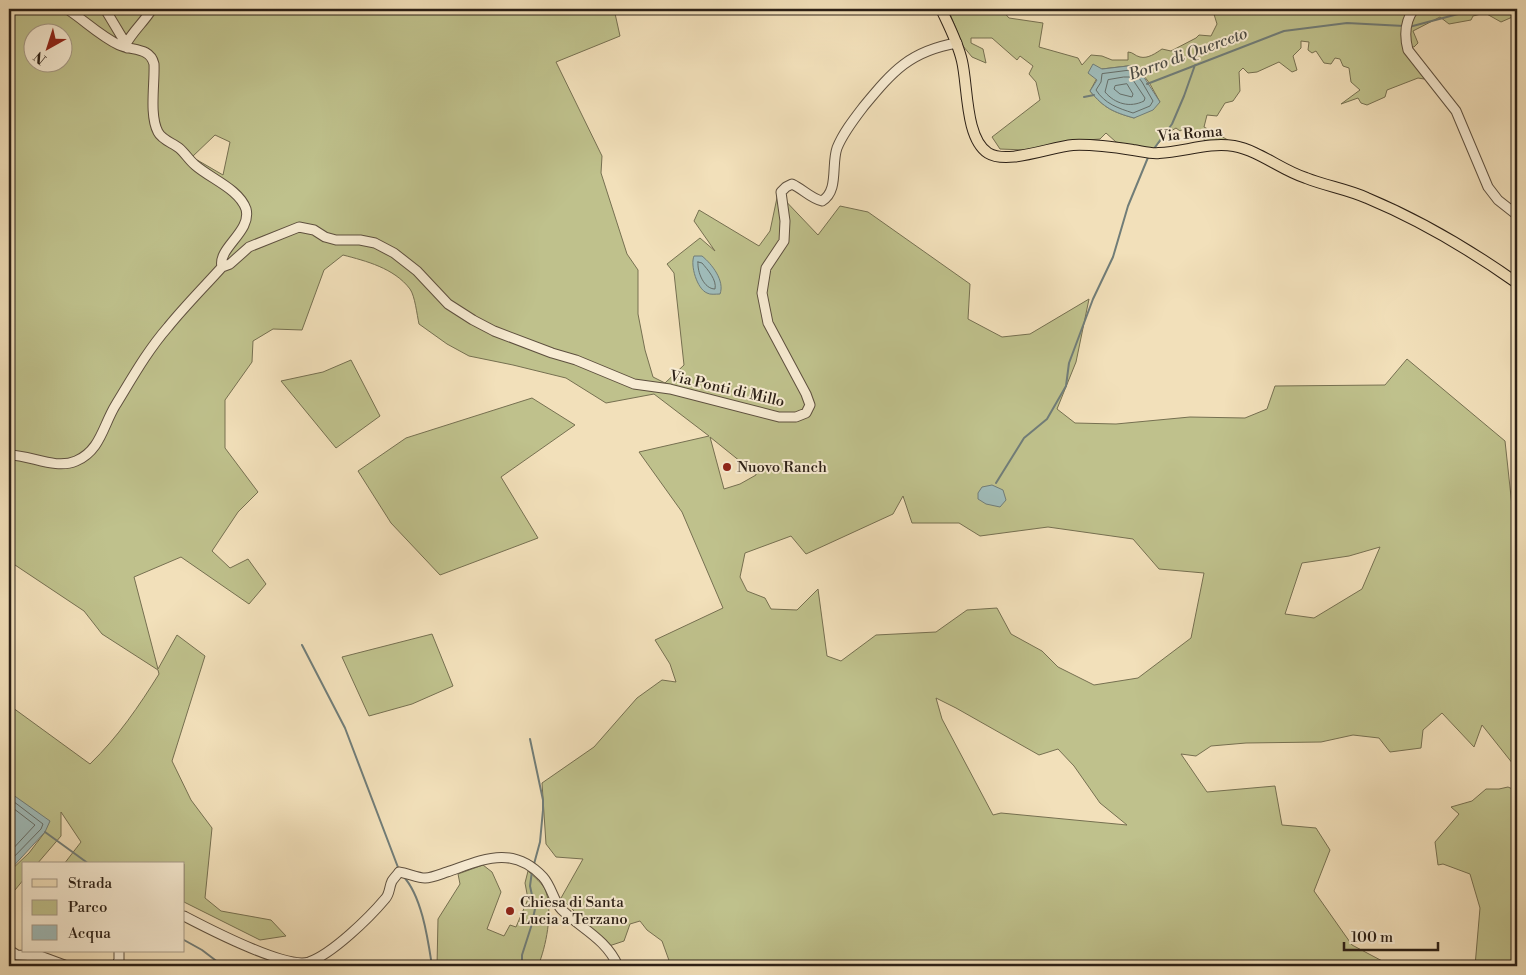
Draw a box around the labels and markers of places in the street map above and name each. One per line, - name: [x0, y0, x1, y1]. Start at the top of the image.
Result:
- place label: Nuovo Ranch: [737, 458, 827, 477]
- marker: Nuovo Ranch: [721, 461, 733, 473]
- place label: Chiesa di Santa Lucia a Terzano: [520, 893, 628, 929]
- marker: Chiesa di Santa Lucia a Terzano: [504, 905, 516, 917]

